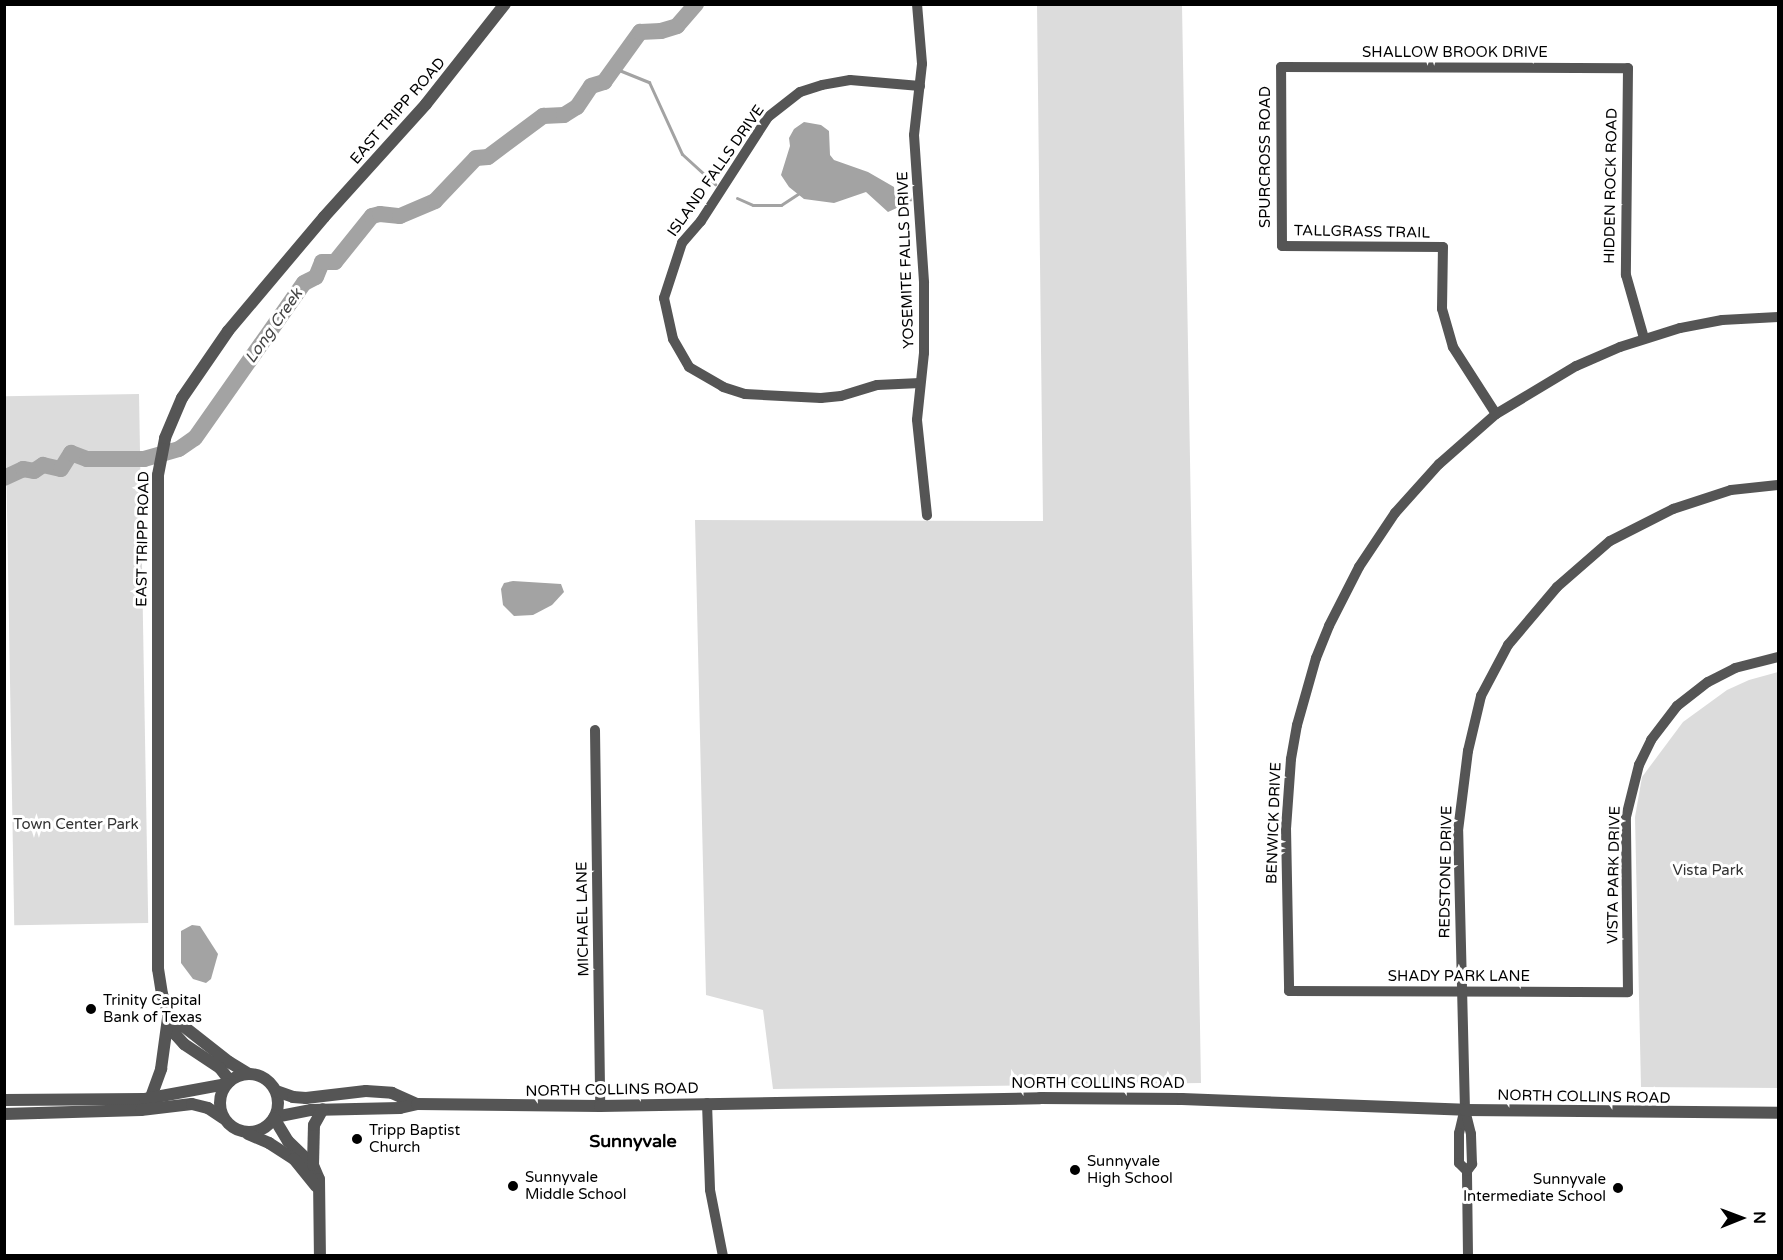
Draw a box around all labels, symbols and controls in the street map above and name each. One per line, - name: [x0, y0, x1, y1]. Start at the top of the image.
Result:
- street label: SHALLOW BROOK DRIVE: [1362, 44, 1548, 62]
- street label: EAST TRIPP ROAD: [347, 54, 449, 168]
- street label: SPURCROSS ROAD: [1257, 86, 1275, 228]
- street label: ISLAND FALLS DRIVE: [664, 102, 768, 240]
- street label: HIDDEN ROCK ROAD: [1601, 108, 1621, 264]
- street label: YOSEMITE FALLS DRIVE: [894, 171, 918, 349]
- street label: TALLGRASS TRAIL: [1294, 222, 1430, 242]
- water label: Long Creek: [241, 285, 307, 367]
- street label: EAST TRIPP ROAD: [133, 471, 153, 607]
- street label: BENWICK DRIVE: [1263, 762, 1285, 884]
- street label: REDSTONE DRIVE: [1436, 805, 1456, 939]
- street label: VISTA PARK DRIVE: [1604, 806, 1624, 944]
- park label: Town Center Park: [13, 816, 139, 834]
- street label: MICHAEL LANE: [573, 861, 593, 977]
- park label: Vista Park: [1672, 862, 1744, 880]
- street label: SHADY PARK LANE: [1388, 968, 1530, 986]
- place label: Trinity Capital Bank of Texas: [103, 991, 202, 1026]
- marker: Trinity Capital Bank of Texas: [84, 1002, 98, 1016]
- street label: NORTH COLLINS ROAD: [1011, 1075, 1185, 1093]
- street label: NORTH COLLINS ROAD: [525, 1079, 699, 1101]
- street label: NORTH COLLINS ROAD: [1497, 1086, 1671, 1108]
- place label: Tripp Baptist Church: [369, 1121, 460, 1156]
- district label: Sunnyvale: [589, 1130, 677, 1152]
- marker: Tripp Baptist Church: [350, 1132, 364, 1146]
- place label: Sunnyvale High School: [1087, 1152, 1173, 1187]
- marker: Sunnyvale High School: [1068, 1163, 1082, 1177]
- place label: Sunnyvale Middle School: [525, 1168, 626, 1203]
- place label: Sunnyvale Intermediate School: [1463, 1170, 1606, 1205]
- marker: Sunnyvale Middle School: [506, 1179, 520, 1193]
- marker: Sunnyvale Intermediate School: [1611, 1181, 1625, 1195]
- north arrow: [1711, 1188, 1771, 1248]
- text: N: [1749, 1211, 1769, 1224]

